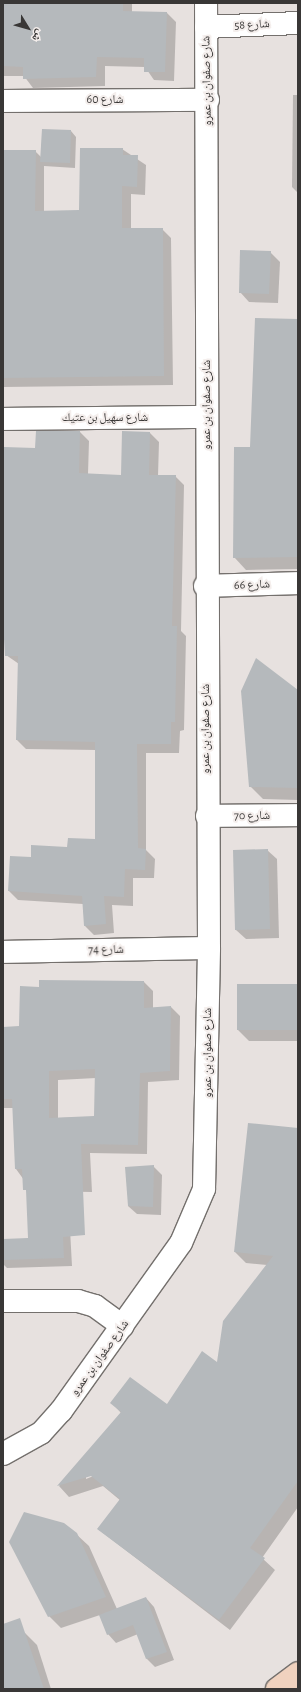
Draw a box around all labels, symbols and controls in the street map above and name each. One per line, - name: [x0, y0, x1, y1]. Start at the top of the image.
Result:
- north arrow: [8, 8, 48, 48]
- street label: شارع 58: [234, 17, 270, 33]
- text: ش: [30, 28, 46, 43]
- street label: شارع صفوان بن عمرو: [199, 36, 215, 126]
- street label: شارع 60: [87, 93, 123, 107]
- street label: شارع صفوان بن عمرو: [200, 360, 214, 450]
- street label: شارع سهيل بن عتيك: [62, 411, 148, 425]
- street label: شارع 66: [234, 577, 270, 593]
- street label: شارع صفوان بن عمرو: [199, 684, 213, 774]
- street label: شارع 70: [234, 808, 270, 824]
- street label: شارع 74: [88, 942, 124, 958]
- street label: شارع صفوان بن عمرو: [201, 1008, 215, 1098]
- street label: شارع صفوان بن عمرو: [68, 1317, 132, 1399]

